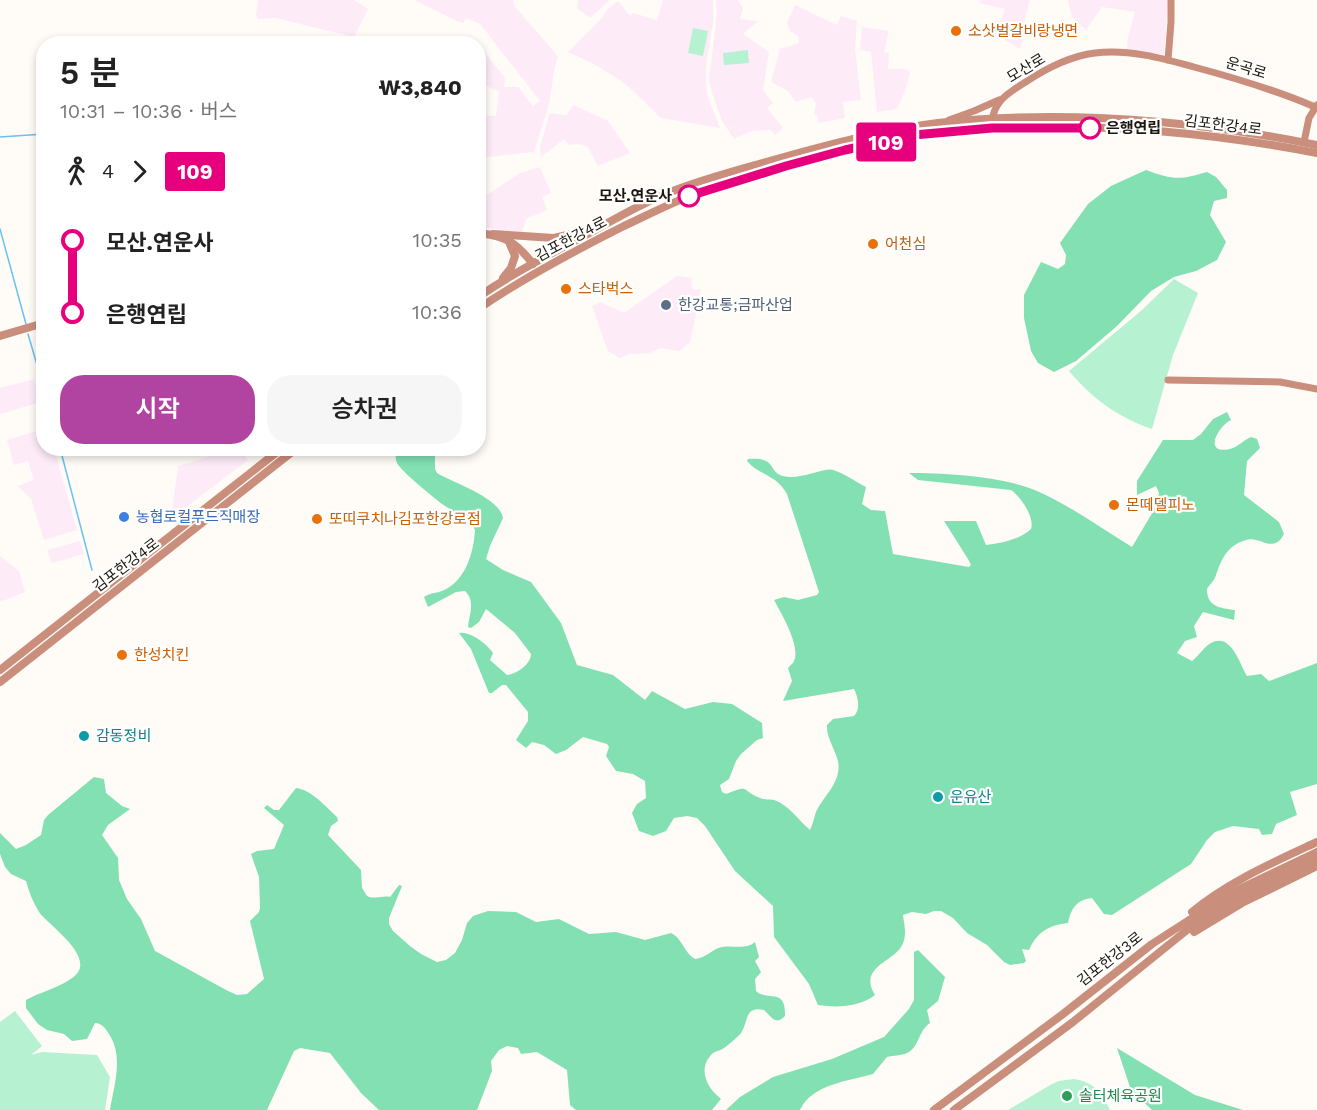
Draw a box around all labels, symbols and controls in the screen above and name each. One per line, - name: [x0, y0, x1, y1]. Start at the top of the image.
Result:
- place label: 소삿벌갈비랑냉면: [968, 22, 1078, 40]
- marker: 소삿벌갈비랑냉면: [949, 24, 963, 38]
- street label: 모산로: [1004, 50, 1048, 86]
- text: 5 분: [60, 53, 120, 92]
- street label: 운곡로: [1224, 53, 1268, 83]
- text: ₩3,840: [378, 75, 462, 100]
- text: 10:31 – 10:36 · 버스: [60, 99, 237, 123]
- street label: 김포한강4로: [1183, 111, 1263, 139]
- marker: 은행연립: [1079, 117, 1101, 139]
- place label: 은행연립: [1106, 119, 1161, 137]
- line badge: 109: [852, 122, 920, 162]
- text: 109: [868, 130, 904, 155]
- icon: walk: [60, 155, 93, 188]
- icon: forward: [123, 155, 156, 188]
- text: 4: [102, 159, 114, 183]
- text: 109: [177, 159, 213, 184]
- marker: 모산.연운사: [678, 185, 700, 207]
- place label: 모산.연운사: [599, 187, 672, 205]
- street label: 김포한강4로: [532, 213, 610, 265]
- text: 10:35: [413, 228, 462, 252]
- text: 모산.연운사: [106, 230, 214, 255]
- place label: 어천심: [885, 235, 926, 253]
- marker: 어천심: [866, 237, 880, 251]
- place label: 스타벅스: [578, 280, 633, 298]
- marker: 스타벅스: [559, 282, 573, 296]
- place label: 한강교통;금파산업: [678, 296, 793, 314]
- marker: 한강교통;금파산업: [659, 298, 673, 312]
- text: 10:36: [412, 300, 462, 324]
- text: 은행연립: [106, 302, 187, 327]
- button: 시작: [60, 375, 255, 444]
- button: 승차권: [267, 375, 462, 444]
- place label: 몬떼델피노: [1126, 496, 1195, 514]
- marker: 몬떼델피노: [1107, 498, 1121, 512]
- place label: 농협로컬푸드직매장: [136, 508, 260, 526]
- marker: 농협로컬푸드직매장: [117, 510, 131, 524]
- place label: 또띠쿠치나김포한강로점: [329, 510, 481, 528]
- marker: 또띠쿠치나김포한강로점: [310, 512, 324, 526]
- street label: 김포한강4로: [89, 534, 163, 596]
- place label: 한성치킨: [134, 646, 189, 664]
- marker: 한성치킨: [115, 648, 129, 662]
- place label: 감동정비: [96, 727, 151, 745]
- marker: 감동정비: [77, 729, 91, 743]
- place label: 운유산: [950, 788, 992, 806]
- marker: 운유산: [931, 790, 945, 804]
- street label: 김포한강3로: [1074, 928, 1146, 990]
- place label: 솔터체육공원: [1079, 1087, 1162, 1105]
- marker: 솔터체육공원: [1060, 1089, 1074, 1103]

